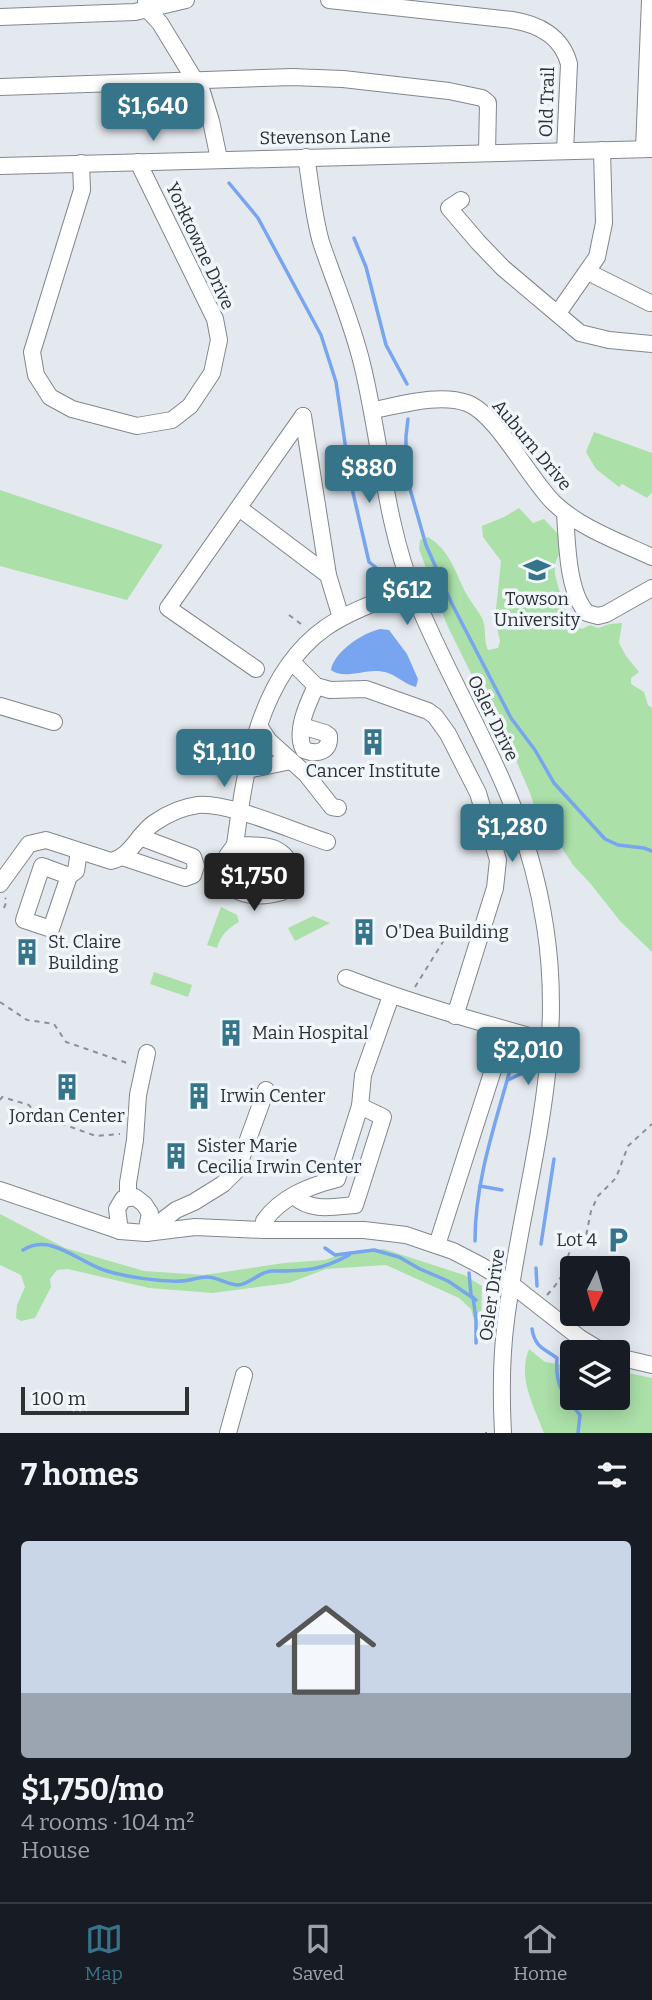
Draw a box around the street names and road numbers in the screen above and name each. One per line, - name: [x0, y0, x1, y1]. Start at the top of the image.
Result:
- street label: Old Trail: [535, 66, 559, 138]
- street label: Stevenson Lane: [259, 125, 391, 149]
- street label: Yorktowne Drive: [161, 179, 239, 313]
- street label: Auburn Drive: [488, 395, 576, 495]
- street label: Osler Drive: [463, 671, 523, 765]
- street label: Osler Drive: [475, 1247, 509, 1343]

